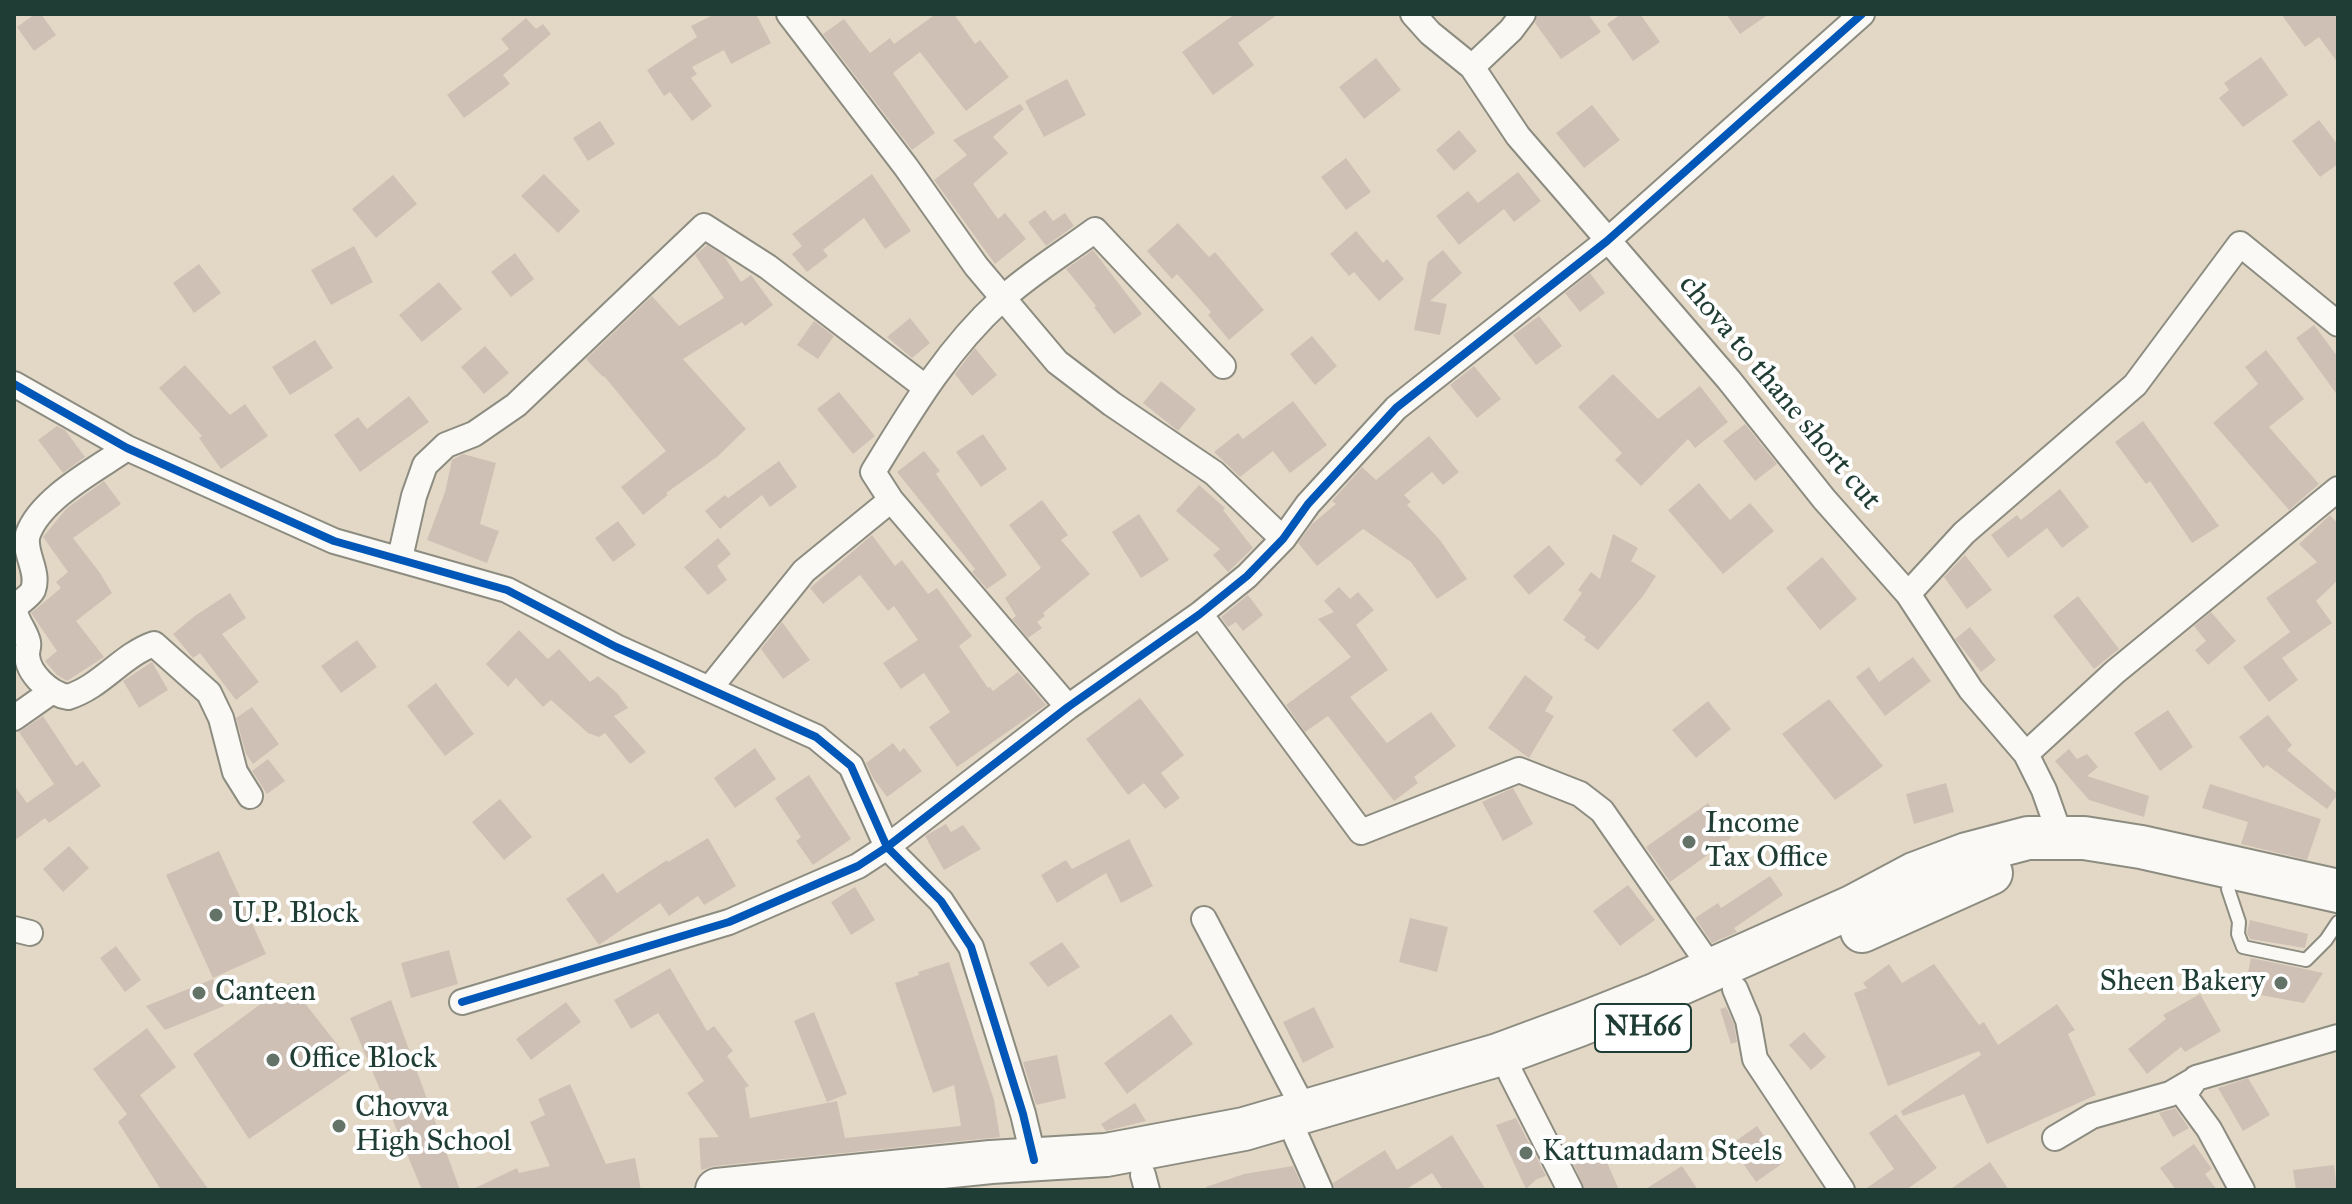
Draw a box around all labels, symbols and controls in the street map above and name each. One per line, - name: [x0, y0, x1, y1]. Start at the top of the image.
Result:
- street label: chova to thane short cut: [1670, 268, 1888, 518]
- place label: Income Tax Office: [1705, 807, 1828, 878]
- marker: Income Tax Office: [1680, 833, 1698, 851]
- place label: U.P. Block: [232, 897, 359, 933]
- marker: U.P. Block: [207, 906, 225, 924]
- place label: Sheen Bakery: [2099, 965, 2265, 1001]
- marker: Sheen Bakery: [2272, 974, 2290, 992]
- place label: Canteen: [215, 975, 316, 1011]
- marker: Canteen: [190, 984, 208, 1002]
- road number: NH66: [1595, 1004, 1691, 1052]
- place label: Office Block: [289, 1042, 437, 1078]
- marker: Office Block: [264, 1051, 282, 1069]
- place label: Chovva High School: [355, 1091, 511, 1162]
- marker: Chovva High School: [330, 1117, 348, 1135]
- place label: Kattumadam Steels: [1542, 1135, 1782, 1171]
- marker: Kattumadam Steels: [1517, 1144, 1535, 1162]

